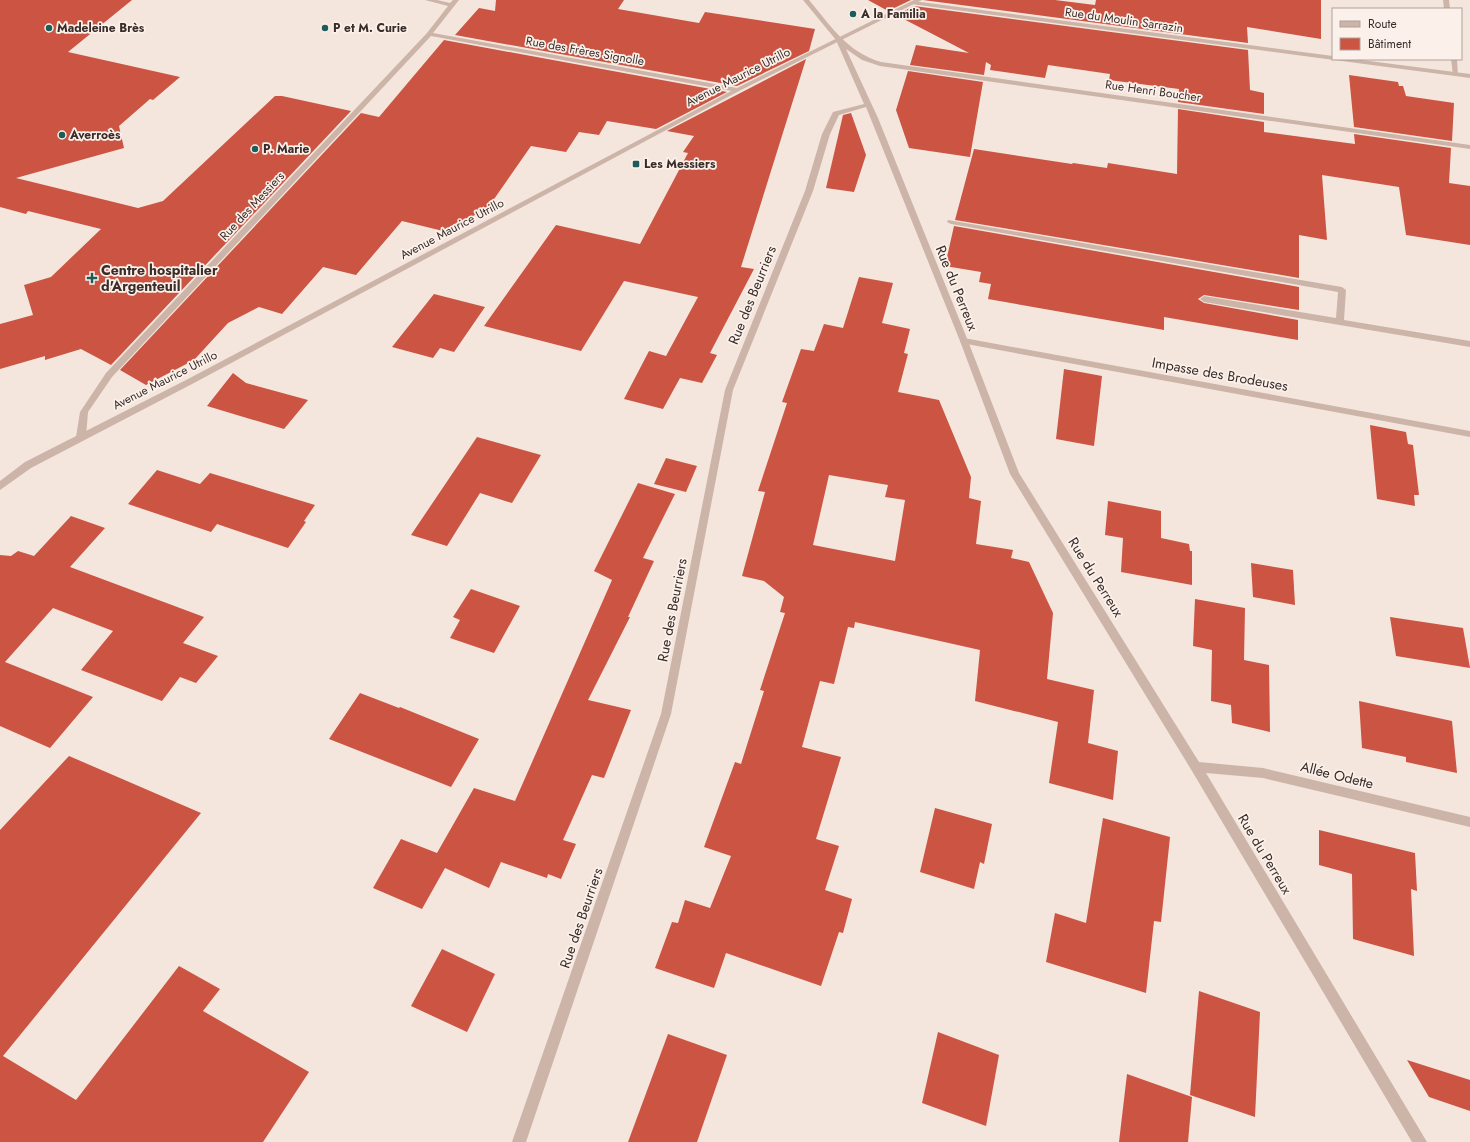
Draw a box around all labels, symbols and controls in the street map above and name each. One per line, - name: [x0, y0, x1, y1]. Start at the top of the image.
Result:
- street label: Rue du Moulin Sarrazin: [1064, 3, 1184, 37]
- place label: A la Familia: [860, 5, 926, 23]
- legend: [1332, 8, 1462, 60]
- marker: A la Familia: [848, 9, 858, 19]
- text: Route: [1368, 15, 1397, 33]
- place label: Madeleine Brès: [57, 19, 145, 37]
- place label: P et M. Curie: [333, 19, 407, 37]
- marker: Madeleine Brès: [44, 23, 54, 33]
- marker: P et M. Curie: [320, 23, 330, 33]
- street label: Rue des Frères Signolle: [524, 32, 646, 70]
- text: Bâtiment: [1368, 35, 1411, 53]
- street label: Avenue Maurice Utrillo: [683, 43, 794, 111]
- street label: Rue Henri Boucher: [1104, 75, 1203, 107]
- place label: Averroès: [69, 126, 121, 144]
- marker: Averroès: [57, 130, 67, 140]
- place label: P. Marie: [263, 140, 310, 158]
- marker: P. Marie: [250, 144, 260, 154]
- place label: Les Messiers: [644, 155, 716, 173]
- marker: Les Messiers: [631, 159, 641, 169]
- street label: Rue des Messiers: [215, 168, 289, 244]
- street label: Avenue Maurice Utrillo: [397, 194, 507, 264]
- street label: Rue des Beurriers: [723, 242, 781, 347]
- street label: Rue du Perreux: [931, 242, 983, 334]
- place label: Centre hospitalier d'Argenteuil: [101, 260, 218, 296]
- marker: Centre hospitalier d'Argenteuil: [86, 272, 98, 284]
- street label: Avenue Maurice Utrillo: [110, 346, 221, 414]
- street label: Impasse des Brodeuses: [1150, 352, 1290, 396]
- street label: Rue du Perreux: [1064, 533, 1129, 621]
- street label: Rue des Beurriers: [652, 556, 692, 663]
- street label: Allée Odette: [1298, 756, 1376, 794]
- street label: Rue du Perreux: [1233, 810, 1297, 898]
- street label: Rue des Beurriers: [554, 865, 608, 971]

